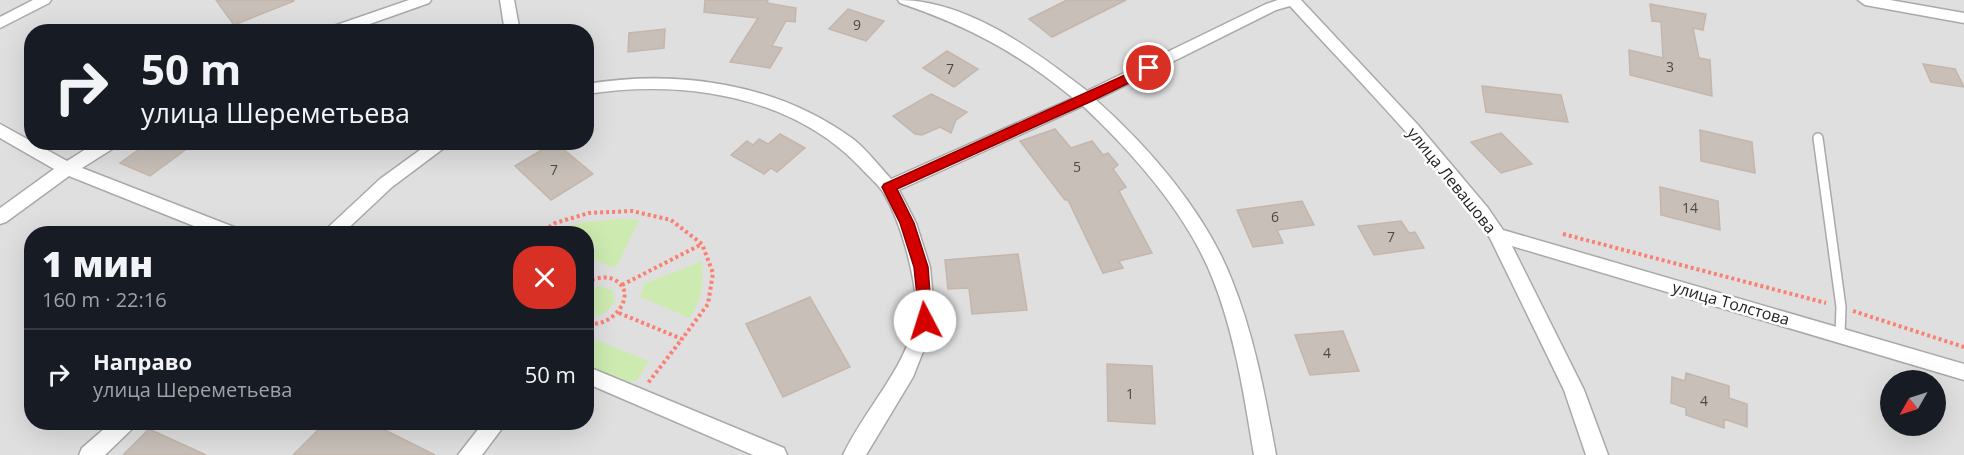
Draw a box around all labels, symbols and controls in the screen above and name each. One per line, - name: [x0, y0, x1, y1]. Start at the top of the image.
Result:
- house number: 9: [853, 15, 861, 34]
- text: 50 m: [141, 40, 241, 97]
- pin: [1123, 42, 1174, 93]
- icon: right: [42, 48, 120, 126]
- icon: arrive: [1132, 51, 1165, 84]
- house number: 3: [1666, 57, 1674, 76]
- house number: 7: [946, 59, 954, 78]
- text: улица Шереметьева: [141, 94, 410, 131]
- street label: улица Левашова: [1402, 122, 1502, 238]
- house number: 5: [1073, 157, 1081, 176]
- house number: 7: [550, 160, 558, 179]
- house number: 14: [1682, 198, 1698, 217]
- house number: 6: [1271, 207, 1279, 226]
- house number: 7: [1387, 227, 1395, 246]
- text: 1 мин: [42, 239, 153, 288]
- button: close: [513, 246, 576, 309]
- street label: улица Толстова: [1670, 276, 1792, 330]
- text: 160 m · 22:16: [42, 286, 167, 313]
- position arrow: [893, 289, 957, 353]
- house number: 4: [1323, 343, 1331, 362]
- text: Направо: [93, 346, 192, 376]
- icon: right: [42, 358, 75, 391]
- text: 50 m: [525, 359, 576, 389]
- north arrow: [1880, 370, 1946, 436]
- map controls: [1880, 370, 1946, 436]
- text: улица Шереметьева: [93, 376, 292, 403]
- house number: 1: [1126, 384, 1134, 403]
- house number: 4: [1700, 391, 1708, 410]

